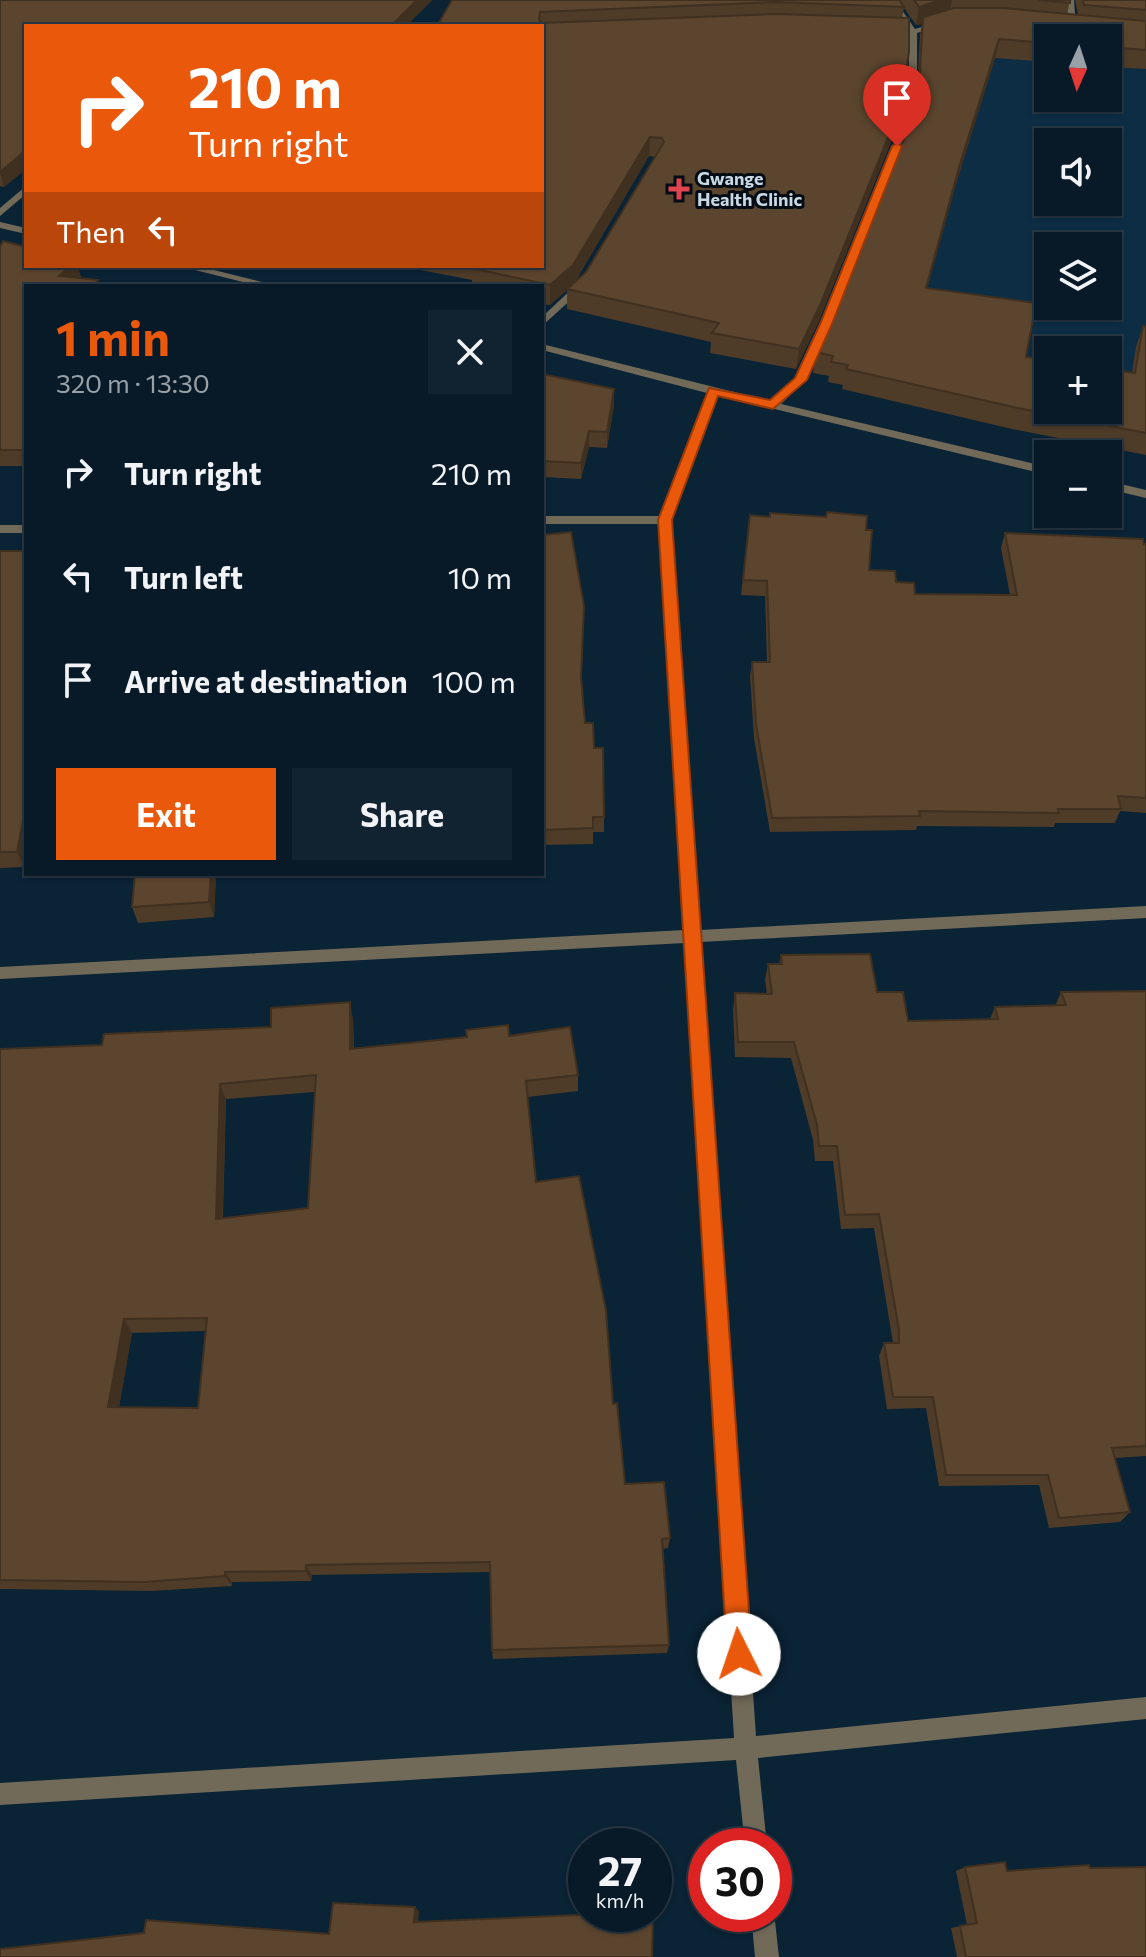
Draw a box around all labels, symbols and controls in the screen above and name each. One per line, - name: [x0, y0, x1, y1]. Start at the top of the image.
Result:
- north arrow: [1034, 24, 1122, 112]
- map controls: [1034, 24, 1122, 528]
- text: 210 m: [188, 51, 342, 120]
- icon: right: [56, 56, 160, 160]
- pin: [863, 64, 931, 146]
- icon: arrive: [875, 76, 919, 120]
- text: Turn right: [188, 120, 349, 164]
- button: sound: [1034, 128, 1122, 216]
- place label: Gwange Health Clinic: [697, 167, 802, 210]
- marker: Gwange Health Clinic: [668, 178, 690, 200]
- icon: left: [141, 208, 185, 252]
- text: Then: [56, 212, 125, 249]
- button: layers: [1034, 232, 1122, 320]
- text: 1 min: [56, 307, 170, 366]
- button: close: [428, 310, 512, 394]
- button: +: [1034, 336, 1122, 424]
- text: 320 m · 13:30: [56, 367, 210, 398]
- button: −: [1034, 440, 1122, 528]
- icon: right: [56, 450, 100, 494]
- text: Turn right: [124, 454, 261, 491]
- text: 210 m: [431, 454, 512, 491]
- icon: left: [56, 554, 100, 598]
- text: Turn left: [124, 558, 243, 595]
- text: 10 m: [448, 558, 512, 595]
- icon: arrive: [56, 658, 100, 702]
- text: Arrive at destination: [124, 662, 408, 699]
- text: 100 m: [432, 662, 516, 699]
- button: Exit: [56, 768, 276, 860]
- button: Share: [292, 768, 512, 860]
- position arrow: [697, 1612, 781, 1696]
- speed limit sign: 30: [688, 1828, 792, 1932]
- text: 27: [598, 1845, 642, 1894]
- text: km/h: [596, 1888, 644, 1912]

